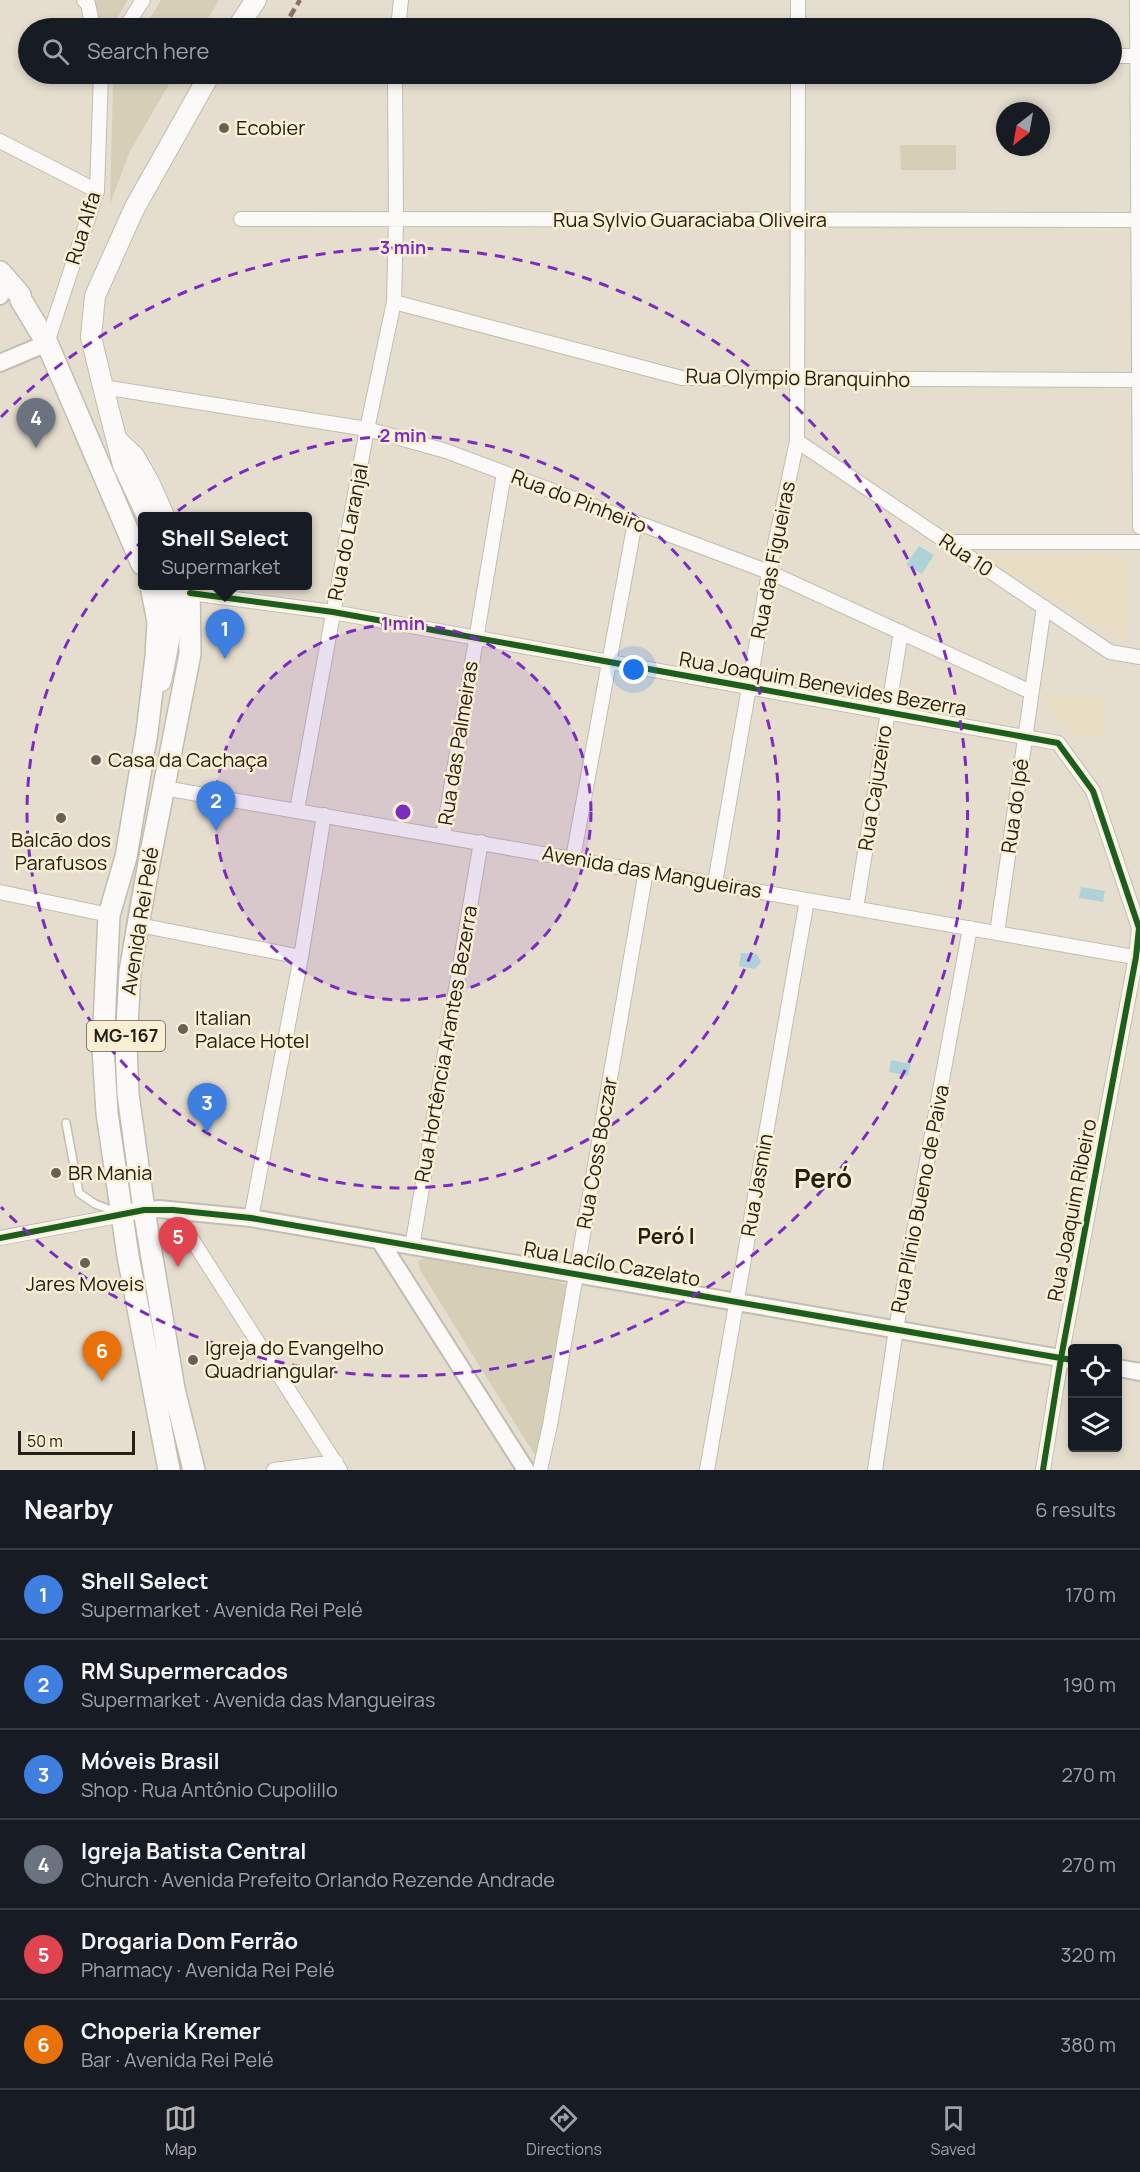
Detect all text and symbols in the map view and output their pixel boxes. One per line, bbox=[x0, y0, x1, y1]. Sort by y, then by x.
search box bbox=[18, 18, 1122, 84]
icon: search bbox=[39, 35, 72, 68]
text: Search here bbox=[87, 36, 209, 66]
north arrow bbox=[996, 102, 1050, 156]
place label: Ecobier bbox=[236, 114, 305, 141]
marker: Ecobier bbox=[217, 121, 231, 135]
street label: Rua Alfa bbox=[59, 188, 106, 268]
street label: Rua Sylvio Guaraciaba Oliveira bbox=[553, 206, 827, 233]
text: 3 min bbox=[380, 235, 426, 259]
street label: Rua Olympio Branquinho bbox=[685, 362, 911, 393]
pin: 4 bbox=[16, 398, 56, 448]
text: 2 min bbox=[380, 423, 426, 447]
street label: Rua do Laranjal bbox=[321, 461, 374, 603]
street label: Rua do Pinheiro bbox=[508, 462, 651, 539]
street label: Rua das Figueiras bbox=[744, 479, 801, 641]
popup bbox=[138, 512, 312, 590]
text: Shell Select bbox=[161, 523, 289, 553]
street label: Rua 10 bbox=[934, 527, 999, 582]
text: Supermarket bbox=[161, 553, 281, 580]
pin: 1 bbox=[206, 610, 244, 659]
text: 1 min bbox=[381, 611, 425, 635]
street label: Rua Joaquim Benevides Bezerra bbox=[677, 645, 969, 722]
your location bbox=[619, 655, 648, 684]
street label: Rua das Palmeiras bbox=[431, 659, 484, 827]
street label: Rua Cajuzeiro bbox=[851, 723, 898, 853]
place label: Casa da Cachaça bbox=[108, 746, 268, 773]
marker: Casa da Cachaça bbox=[89, 753, 103, 767]
street label: Rua do Ipê bbox=[994, 757, 1035, 855]
pin: 2 bbox=[196, 782, 236, 831]
centre of rings bbox=[393, 802, 413, 822]
marker: Balcão dos Parafusos bbox=[54, 811, 68, 825]
place label: Balcão dos Parafusos bbox=[11, 826, 111, 876]
street label: Avenida das Mangueiras bbox=[540, 839, 764, 904]
street label: Avenida Rei Pelé bbox=[114, 845, 165, 997]
street label: Rua Hortência Arantes Bezerra bbox=[408, 903, 483, 1185]
place label: Italian Palace Hotel bbox=[195, 1004, 309, 1054]
road number: MG-167 bbox=[87, 1021, 165, 1051]
marker: Italian Palace Hotel bbox=[176, 1022, 190, 1036]
street label: Rua Coss Boczar bbox=[570, 1075, 623, 1231]
street label: Rua Plínio Bueno de Paiva bbox=[884, 1082, 955, 1315]
pin: 3 bbox=[188, 1084, 226, 1133]
street label: Rua Joaquim Ribeiro bbox=[1041, 1116, 1102, 1304]
street label: Rua Jasmin bbox=[734, 1131, 779, 1238]
place label: BR Mania bbox=[68, 1159, 152, 1186]
district label: Peró bbox=[794, 1160, 852, 1196]
marker: BR Mania bbox=[49, 1166, 63, 1180]
pin: 5 bbox=[158, 1218, 198, 1267]
district label: Peró I bbox=[637, 1222, 695, 1250]
street label: Rua Lacílo Cazelato bbox=[522, 1235, 703, 1292]
marker: Jares Moveis bbox=[78, 1256, 92, 1270]
place label: Jares Moveis bbox=[26, 1270, 144, 1297]
pin: 6 bbox=[82, 1332, 122, 1381]
place label: Igreja do Evangelho Quadriangular bbox=[205, 1334, 384, 1384]
map controls bbox=[1068, 1344, 1122, 1452]
button: locate bbox=[1068, 1344, 1122, 1398]
marker: Igreja do Evangelho Quadriangular bbox=[186, 1353, 200, 1367]
button: layers bbox=[1068, 1398, 1122, 1452]
scale bar bbox=[18, 1428, 135, 1456]
text: 50 m bbox=[27, 1430, 63, 1452]
text: Nearby bbox=[24, 1491, 113, 1527]
text: 6 results bbox=[1035, 1496, 1116, 1523]
text: Shell Select bbox=[81, 1566, 209, 1596]
text: 1 bbox=[39, 1581, 48, 1608]
text: 170 m bbox=[1065, 1581, 1116, 1608]
text: Supermarket · Avenida Rei Pelé bbox=[81, 1596, 363, 1623]
text: RM Supermercados bbox=[81, 1656, 288, 1686]
text: 2 bbox=[38, 1671, 49, 1698]
text: 190 m bbox=[1063, 1671, 1116, 1698]
text: Supermarket · Avenida das Mangueiras bbox=[81, 1686, 435, 1713]
text: Móveis Brasil bbox=[81, 1746, 220, 1776]
text: 3 bbox=[38, 1761, 49, 1788]
text: 270 m bbox=[1061, 1761, 1116, 1788]
text: Shop · Rua Antônio Cupolillo bbox=[81, 1776, 338, 1803]
text: Igreja Batista Central bbox=[81, 1836, 307, 1866]
text: 4 bbox=[37, 1851, 50, 1878]
text: 270 m bbox=[1061, 1851, 1116, 1878]
text: Church · Avenida Prefeito Orlando Rezende Andrade bbox=[81, 1866, 555, 1893]
text: Drogaria Dom Ferrão bbox=[81, 1926, 298, 1956]
text: 5 bbox=[38, 1941, 49, 1968]
text: 320 m bbox=[1060, 1941, 1116, 1968]
text: Pharmacy · Avenida Rei Pelé bbox=[81, 1956, 335, 1983]
text: Choperia Kremer bbox=[81, 2016, 261, 2046]
text: 6 bbox=[37, 2031, 50, 2058]
text: 380 m bbox=[1060, 2031, 1116, 2058]
text: Bar · Avenida Rei Pelé bbox=[81, 2046, 274, 2073]
tab: Map bbox=[164, 2102, 197, 2160]
tab: Directions bbox=[526, 2102, 602, 2160]
tab: Saved bbox=[931, 2102, 976, 2160]

